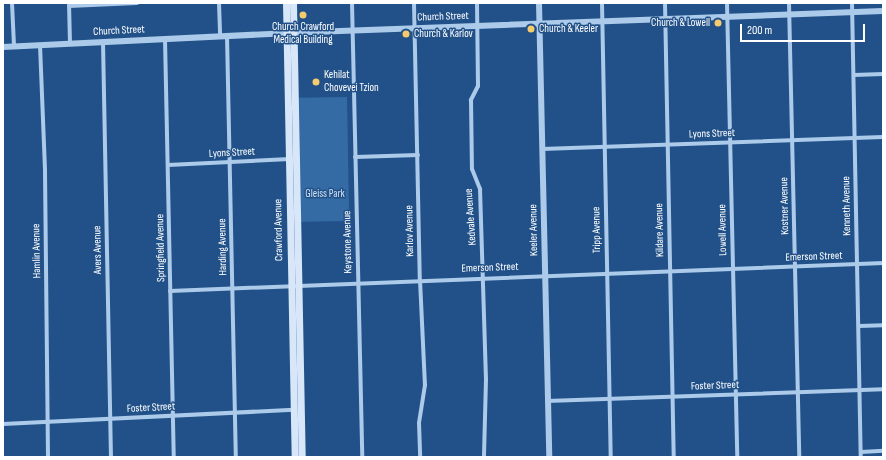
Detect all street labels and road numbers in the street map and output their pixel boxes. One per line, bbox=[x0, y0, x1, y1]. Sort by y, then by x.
street label: Church Street bbox=[417, 10, 469, 24]
street label: Church Street bbox=[93, 23, 145, 39]
street label: Lyons Street bbox=[689, 127, 735, 141]
street label: Lyons Street bbox=[209, 145, 255, 161]
street label: Kenneth Avenue bbox=[840, 176, 854, 236]
street label: Kostner Avenue bbox=[778, 177, 792, 235]
street label: Kedvale Avenue bbox=[462, 188, 480, 246]
street label: Crawford Avenue bbox=[272, 199, 286, 261]
street label: Kildare Avenue bbox=[653, 203, 667, 257]
street label: Keeler Avenue bbox=[527, 204, 541, 256]
street label: Lowell Avenue bbox=[716, 204, 730, 256]
street label: Karlov Avenue bbox=[403, 205, 417, 257]
street label: Tripp Avenue bbox=[590, 207, 604, 253]
street label: Keystone Avenue bbox=[341, 210, 355, 274]
street label: Springfield Avenue bbox=[154, 214, 168, 282]
street label: Harding Avenue bbox=[216, 218, 230, 276]
street label: Hamlin Avenue bbox=[30, 224, 44, 278]
street label: Avers Avenue bbox=[91, 226, 105, 274]
street label: Emerson Street bbox=[785, 249, 843, 265]
street label: Emerson Street bbox=[461, 260, 519, 276]
street label: Foster Street bbox=[691, 379, 739, 393]
street label: Foster Street bbox=[127, 400, 175, 416]

